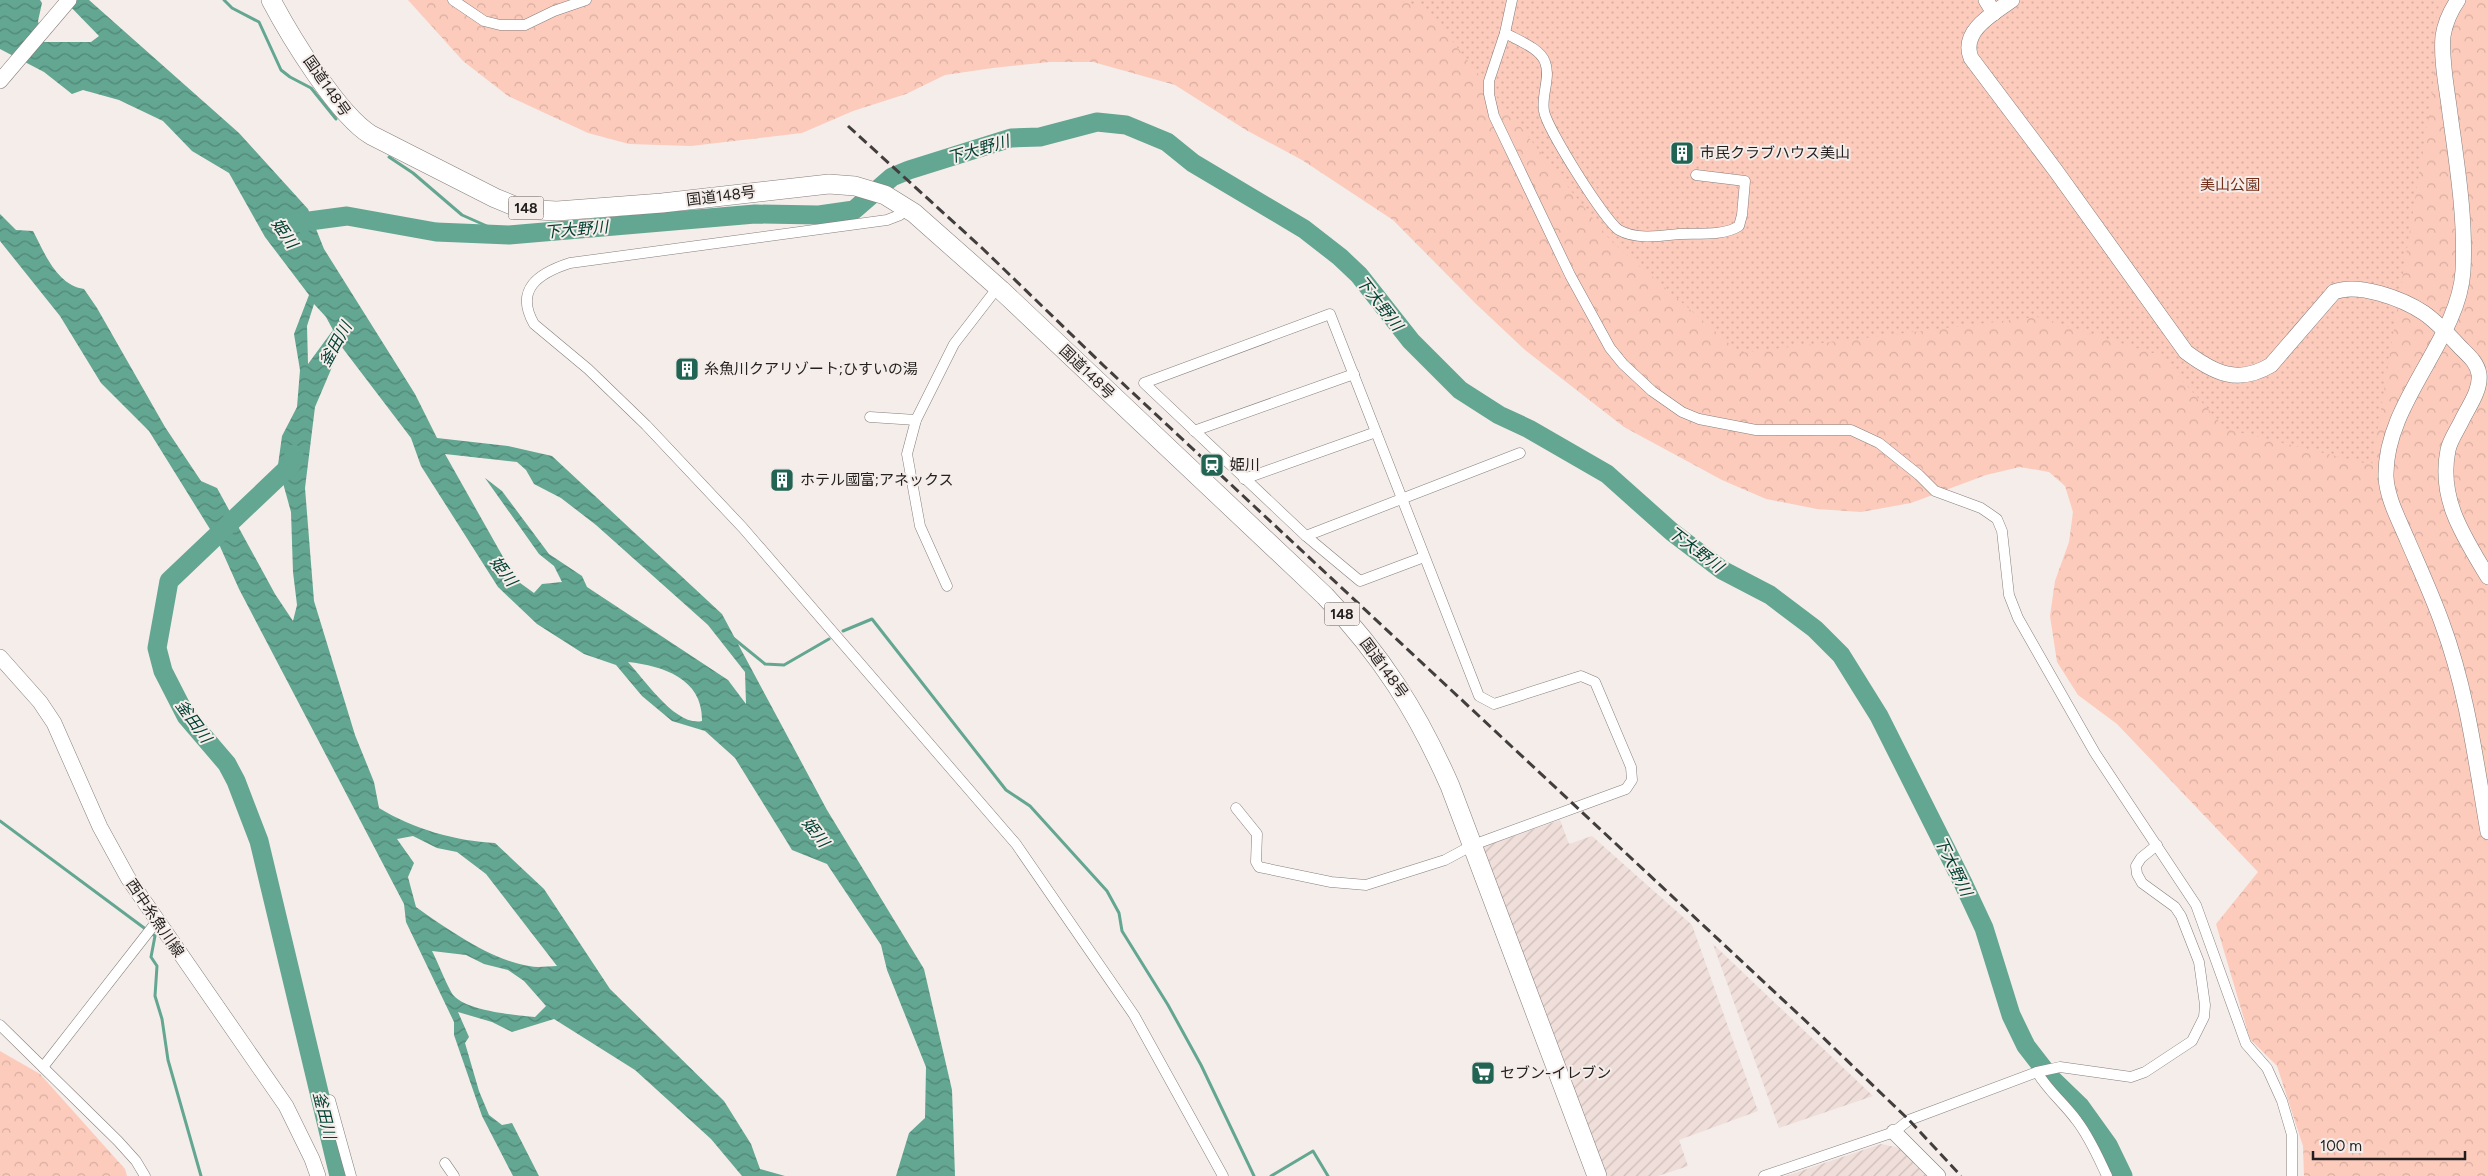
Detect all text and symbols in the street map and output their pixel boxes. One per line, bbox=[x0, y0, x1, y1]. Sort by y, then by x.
street label: 国道148号 bbox=[300, 52, 354, 120]
water label: 下大野川 bbox=[945, 131, 1013, 167]
building icon: 市民クラブハウス美山 bbox=[1669, 140, 1695, 166]
place label: 市民クラブハウス美山 bbox=[1700, 144, 1850, 162]
park label: 美山公園 bbox=[2200, 176, 2260, 194]
street label: 国道148号 bbox=[685, 183, 757, 209]
road number: 148 bbox=[508, 197, 544, 220]
water label: 姫川 bbox=[268, 215, 303, 253]
water label: 下大野川 bbox=[543, 217, 611, 242]
water label: 下大野川 bbox=[1352, 272, 1408, 336]
water label: 釜田川 bbox=[315, 317, 356, 370]
street label: 国道148号 bbox=[1056, 341, 1118, 403]
building icon: 糸魚川クアリゾート;ひすいの湯 bbox=[674, 356, 700, 382]
place label: 糸魚川クアリゾート;ひすいの湯 bbox=[704, 360, 918, 378]
station icon: 姫川 bbox=[1199, 452, 1225, 478]
place label: 姫川 bbox=[1230, 456, 1260, 474]
building icon: ホテル國富;アネックス bbox=[769, 467, 795, 493]
place label: ホテル國富;アネックス bbox=[800, 471, 953, 489]
water label: 下大野川 bbox=[1664, 523, 1729, 577]
water label: 姫川 bbox=[486, 553, 522, 591]
road number: 148 bbox=[1324, 602, 1360, 626]
street label: 国道148号 bbox=[1356, 635, 1412, 701]
water label: 釜田川 bbox=[172, 696, 217, 748]
water label: 姫川 bbox=[798, 814, 834, 852]
water label: 下大野川 bbox=[1931, 833, 1977, 901]
street label: 西中糸魚川線 bbox=[122, 876, 188, 960]
supermarket icon: セブン-イレブン bbox=[1470, 1060, 1496, 1086]
place label: セブン-イレブン bbox=[1500, 1064, 1611, 1082]
water label: 釜田川 bbox=[309, 1090, 340, 1143]
scale bar bbox=[2313, 1128, 2466, 1160]
text: 100 m bbox=[2320, 1137, 2362, 1155]

